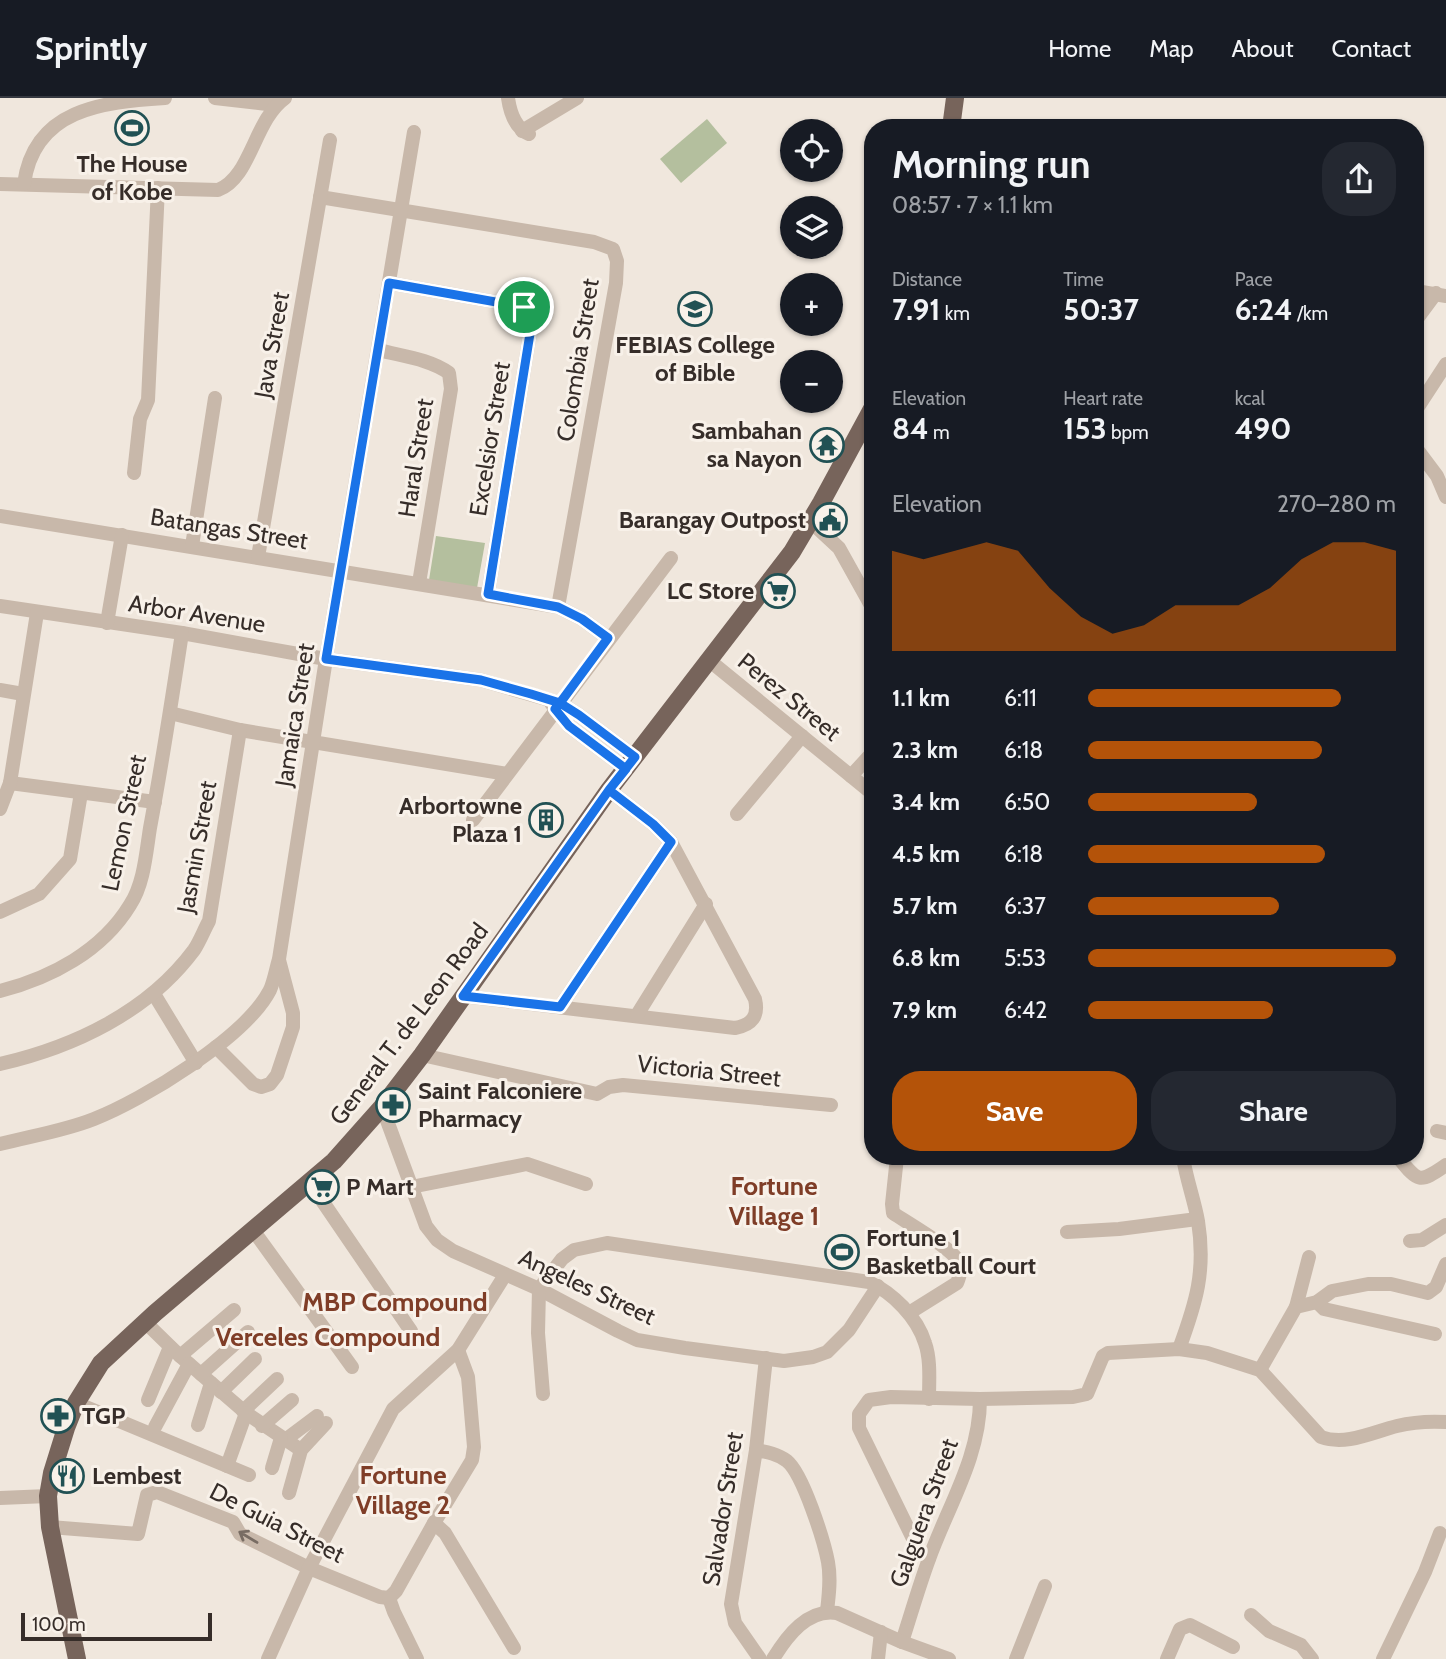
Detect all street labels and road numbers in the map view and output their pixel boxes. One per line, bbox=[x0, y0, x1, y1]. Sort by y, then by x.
street label: Colombia Street bbox=[550, 276, 605, 443]
street label: Java Street bbox=[248, 290, 295, 401]
street label: Excelsior Street bbox=[463, 360, 516, 518]
street label: Haral Street bbox=[392, 396, 439, 519]
street label: Batangas Street bbox=[148, 502, 310, 555]
street label: Arbor Avenue bbox=[127, 588, 267, 639]
street label: Jamaica Street bbox=[269, 641, 320, 790]
street label: Perez Street bbox=[732, 646, 846, 747]
street label: Lemon Street bbox=[95, 752, 152, 894]
street label: Jasmin Street bbox=[170, 778, 222, 916]
street label: General T. de Leon Road bbox=[323, 917, 494, 1130]
street label: Victoria Street bbox=[636, 1049, 782, 1092]
street label: Angeles Street bbox=[514, 1242, 660, 1331]
street label: Salvador Street bbox=[696, 1430, 749, 1588]
street label: Galguera Street bbox=[883, 1435, 964, 1591]
street label: De Guia Street bbox=[205, 1476, 349, 1569]

